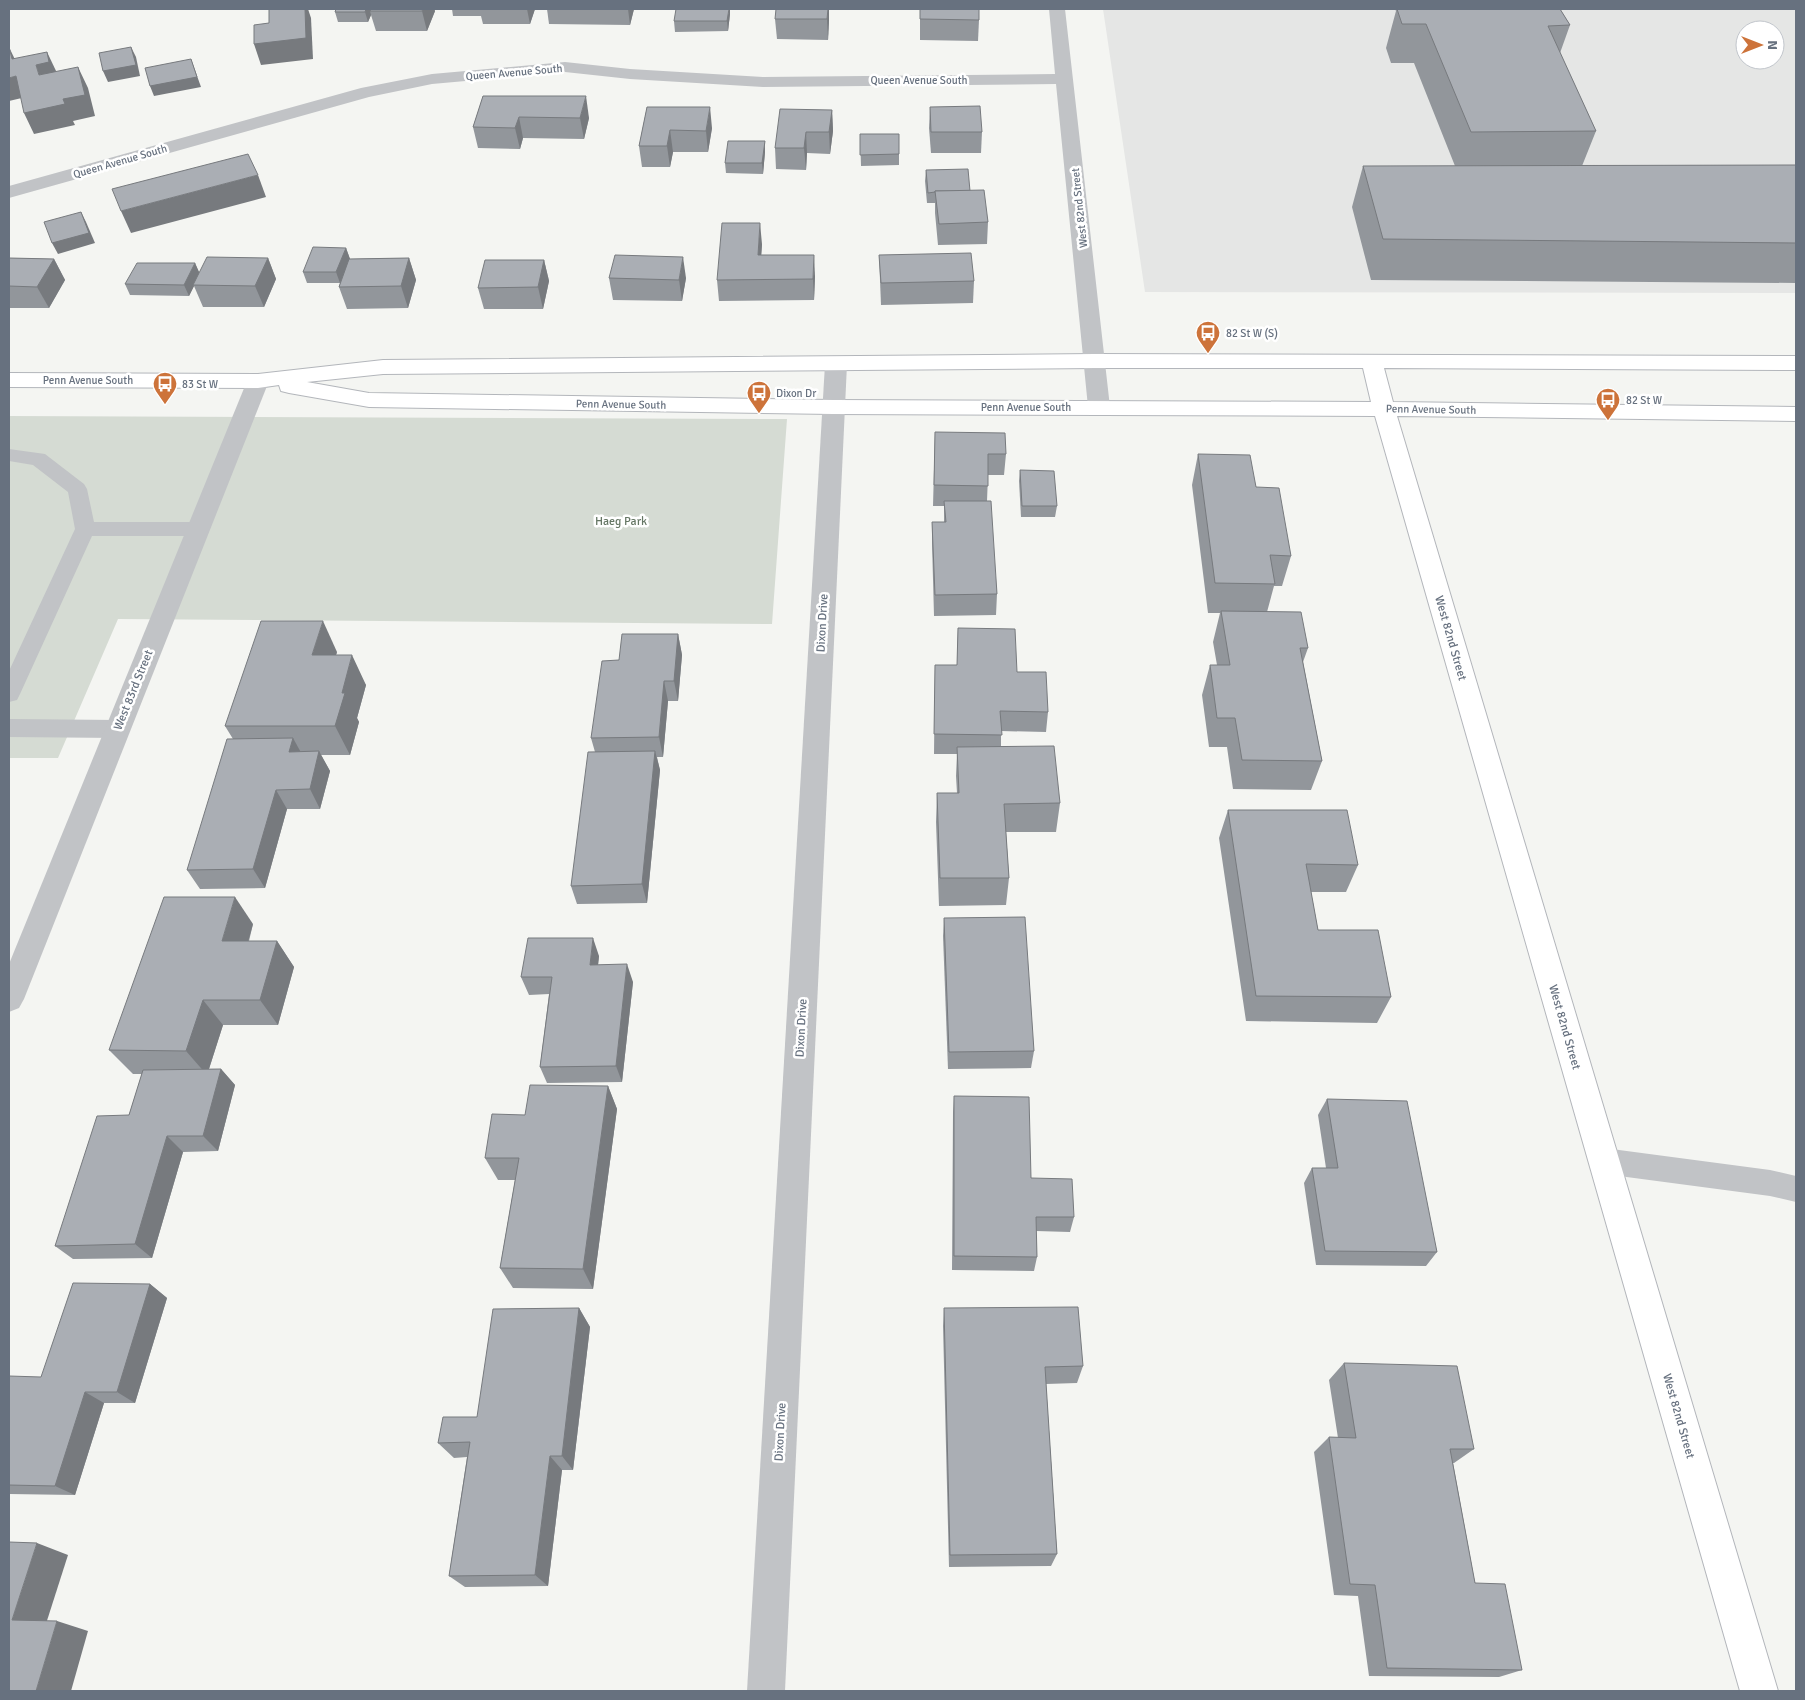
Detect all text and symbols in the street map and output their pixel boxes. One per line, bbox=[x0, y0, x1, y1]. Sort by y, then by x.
north arrow bbox=[1735, 20, 1785, 70]
text: N bbox=[1764, 40, 1781, 50]
street label: Queen Avenue South bbox=[465, 62, 563, 83]
street label: Queen Avenue South bbox=[870, 74, 968, 87]
street label: Queen Avenue South bbox=[72, 142, 169, 181]
street label: West 82nd Street bbox=[1069, 167, 1090, 249]
bus stop icon: 82 St W (S) bbox=[1195, 320, 1221, 354]
place label: 82 St W (S) bbox=[1226, 327, 1278, 340]
bus stop icon: 83 St W bbox=[152, 371, 178, 405]
street label: Penn Avenue South bbox=[43, 374, 133, 387]
place label: 83 St W bbox=[182, 378, 219, 391]
bus stop icon: Dixon Dr bbox=[746, 380, 772, 414]
place label: Dixon Dr bbox=[776, 387, 816, 400]
bus stop icon: 82 St W bbox=[1595, 387, 1621, 421]
place label: 82 St W bbox=[1626, 394, 1663, 407]
street label: Penn Avenue South bbox=[576, 397, 666, 412]
street label: Penn Avenue South bbox=[981, 401, 1071, 414]
street label: Penn Avenue South bbox=[1386, 402, 1476, 417]
park label: Haeg Park bbox=[595, 514, 647, 529]
street label: Dixon Drive bbox=[813, 593, 832, 653]
street label: West 82nd Street bbox=[1431, 594, 1470, 682]
street label: West 83rd Street bbox=[111, 648, 156, 733]
street label: West 82nd Street bbox=[1545, 983, 1584, 1071]
street label: Dixon Drive bbox=[792, 998, 811, 1058]
street label: West 82nd Street bbox=[1659, 1372, 1698, 1460]
street label: Dixon Drive bbox=[771, 1402, 790, 1462]

